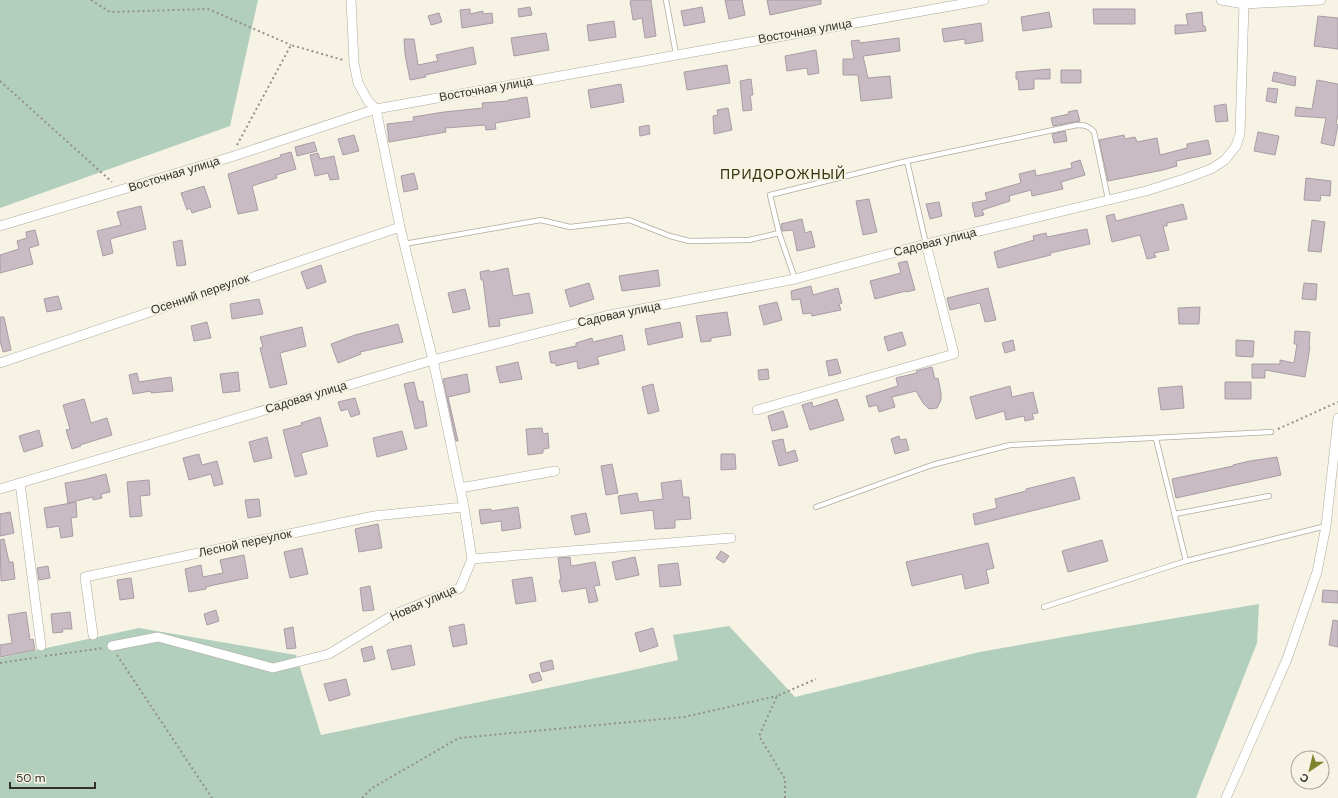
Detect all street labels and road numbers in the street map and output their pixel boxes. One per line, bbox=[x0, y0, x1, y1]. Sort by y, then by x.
street label: Восточная улица bbox=[757, 15, 853, 47]
street label: Восточная улица bbox=[438, 73, 534, 105]
street label: Восточная улица bbox=[126, 152, 222, 195]
street label: Садовая улица bbox=[892, 224, 978, 260]
street label: Осенний переулок bbox=[149, 269, 252, 318]
street label: Садовая улица bbox=[576, 297, 662, 331]
street label: Садовая улица bbox=[263, 377, 349, 417]
street label: Лесной переулок bbox=[197, 525, 294, 561]
street label: Новая улица bbox=[387, 581, 459, 625]

